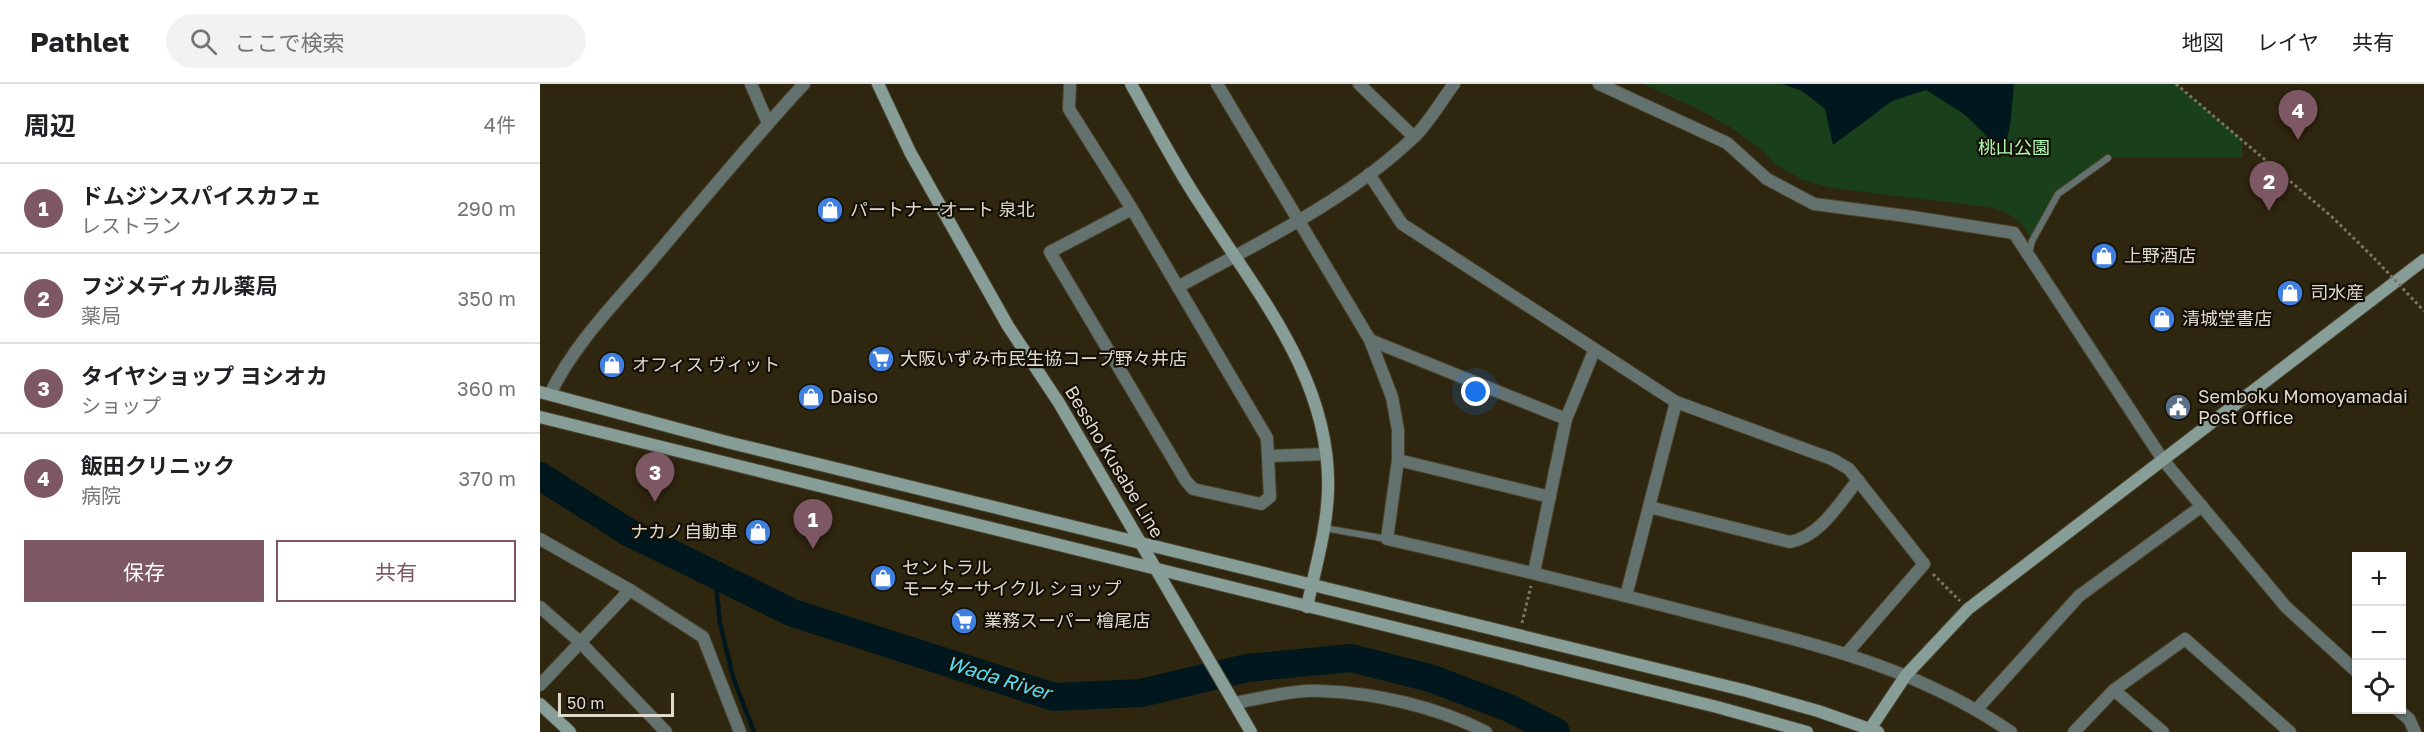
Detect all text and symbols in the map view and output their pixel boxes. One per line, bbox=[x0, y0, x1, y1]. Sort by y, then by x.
search box bbox=[166, 14, 586, 68]
text: Pathlet bbox=[30, 25, 130, 58]
icon: search bbox=[187, 25, 220, 58]
text: ここで検索 bbox=[235, 29, 345, 56]
text: 地図 bbox=[2182, 29, 2224, 55]
text: レイヤ bbox=[2257, 29, 2319, 55]
text: 共有 bbox=[2352, 29, 2394, 55]
pin: 4 bbox=[2278, 91, 2318, 140]
text: 周辺 bbox=[24, 110, 76, 141]
text: 4件 bbox=[484, 112, 516, 136]
park label: 桃山公園 bbox=[1978, 136, 2050, 158]
pin: 2 bbox=[2250, 162, 2288, 211]
text: ドムジンスパイスカフェ bbox=[81, 182, 322, 209]
shop icon: パートナーオート 泉北 bbox=[815, 195, 845, 225]
text: 1 bbox=[38, 196, 49, 220]
text: 290 m bbox=[457, 196, 516, 220]
place label: パートナーオート 泉北 bbox=[850, 198, 1035, 220]
text: レストラン bbox=[81, 213, 181, 237]
shop icon: 上野酒店 bbox=[2089, 241, 2119, 271]
place label: 上野酒店 bbox=[2124, 244, 2196, 266]
text: フジメディカル薬局 bbox=[81, 272, 277, 299]
shop icon: 司水産 bbox=[2275, 278, 2305, 308]
place label: 司水産 bbox=[2310, 281, 2364, 303]
text: 2 bbox=[37, 286, 50, 310]
text: 350 m bbox=[458, 286, 516, 310]
text: 薬局 bbox=[81, 303, 121, 327]
shop icon: 清城堂書店 bbox=[2147, 304, 2177, 334]
place label: 清城堂書店 bbox=[2182, 307, 2272, 329]
supermarket icon: 大阪いずみ市民生協コープ野々井店 bbox=[866, 344, 896, 374]
place label: 大阪いずみ市民生協コープ野々井店 bbox=[900, 347, 1187, 369]
shop icon: オフィス ヴィット bbox=[597, 350, 627, 380]
place label: オフィス ヴィット bbox=[632, 353, 780, 375]
text: タイヤショップ ヨシオカ bbox=[81, 362, 328, 389]
text: 3 bbox=[37, 376, 50, 400]
text: 360 m bbox=[457, 376, 516, 400]
your location bbox=[1461, 377, 1490, 406]
shop icon: Daiso bbox=[796, 382, 826, 412]
street label: Bessho Kusabe Line bbox=[1061, 382, 1169, 541]
place label: Daiso bbox=[830, 385, 878, 407]
place label: Semboku Momoyamadai Post Office bbox=[2198, 385, 2408, 428]
public building icon: Semboku Momoyamadai Post Office bbox=[2163, 392, 2193, 422]
text: ショップ bbox=[81, 393, 161, 417]
text: 飯田クリニック bbox=[81, 452, 235, 479]
pin: 3 bbox=[636, 452, 674, 502]
text: 4 bbox=[37, 466, 50, 490]
text: 370 m bbox=[459, 466, 516, 490]
text: 病院 bbox=[81, 483, 121, 507]
pin: 1 bbox=[794, 500, 832, 549]
shop icon: ナカノ自動車 bbox=[743, 517, 773, 547]
place label: ナカノ自動車 bbox=[630, 520, 738, 542]
button: 保存 bbox=[24, 540, 264, 602]
button: 共有 bbox=[276, 540, 516, 602]
map controls bbox=[2352, 552, 2406, 714]
button: + bbox=[2352, 552, 2406, 606]
place label: セントラル モーターサイクル ショップ bbox=[902, 556, 1121, 599]
shop icon: セントラル モーターサイクル ショップ bbox=[868, 563, 898, 593]
supermarket icon: 業務スーパー 檜尾店 bbox=[949, 606, 979, 636]
button: − bbox=[2352, 606, 2406, 660]
place label: 業務スーパー 檜尾店 bbox=[984, 609, 1150, 631]
water label: Wada River bbox=[944, 650, 1057, 705]
button: locate bbox=[2352, 660, 2406, 714]
scale bar bbox=[558, 690, 674, 718]
text: 50 m bbox=[567, 693, 604, 713]

